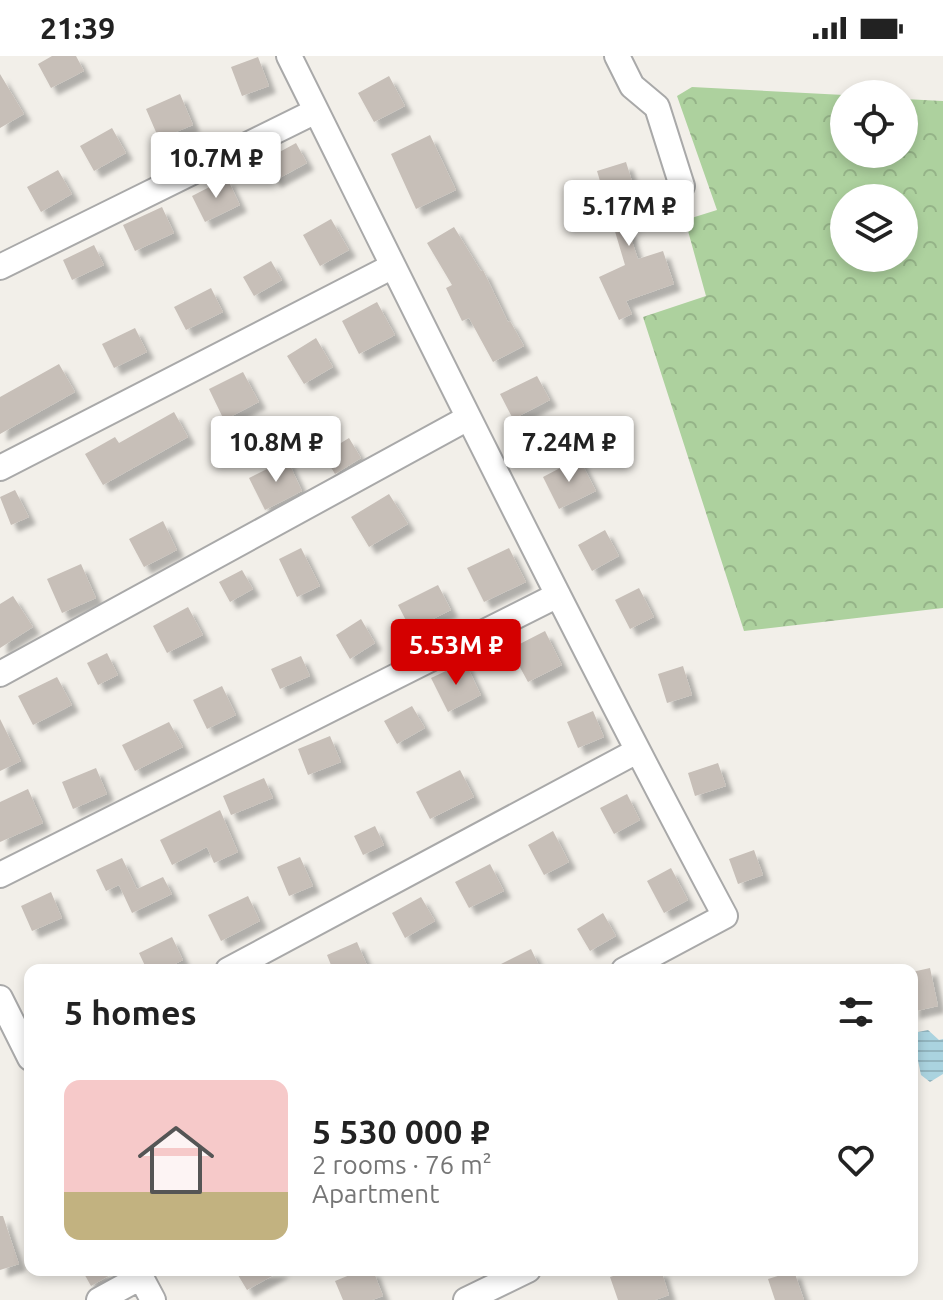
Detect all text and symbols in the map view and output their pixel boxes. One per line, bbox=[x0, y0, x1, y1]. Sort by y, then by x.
text: 21:39 bbox=[40, 11, 115, 45]
map controls bbox=[830, 80, 918, 272]
button: locate bbox=[830, 80, 918, 168]
pin: 10.7M ₽ bbox=[142, 132, 290, 200]
text: 10.7M ₽ bbox=[169, 143, 263, 172]
pin: 5.17M ₽ bbox=[555, 180, 703, 248]
button: layers bbox=[830, 184, 918, 272]
text: 5.17M ₽ bbox=[582, 191, 676, 220]
pin: 10.8M ₽ bbox=[202, 416, 350, 484]
pin: 7.24M ₽ bbox=[495, 416, 643, 484]
text: 10.8M ₽ bbox=[229, 427, 323, 456]
text: 7.24M ₽ bbox=[522, 427, 616, 456]
pin: 5.53M ₽ bbox=[382, 619, 530, 687]
text: 5.53M ₽ bbox=[409, 630, 503, 659]
icon: filters bbox=[834, 990, 878, 1034]
text: 5 homes bbox=[64, 993, 197, 1031]
icon: home bbox=[128, 1112, 224, 1208]
text: 5 530 000 ₽ bbox=[312, 1112, 490, 1150]
icon: heart bbox=[834, 1138, 878, 1182]
text: 2 rooms · 76 m² bbox=[312, 1150, 492, 1179]
text: Apartment bbox=[312, 1179, 439, 1208]

